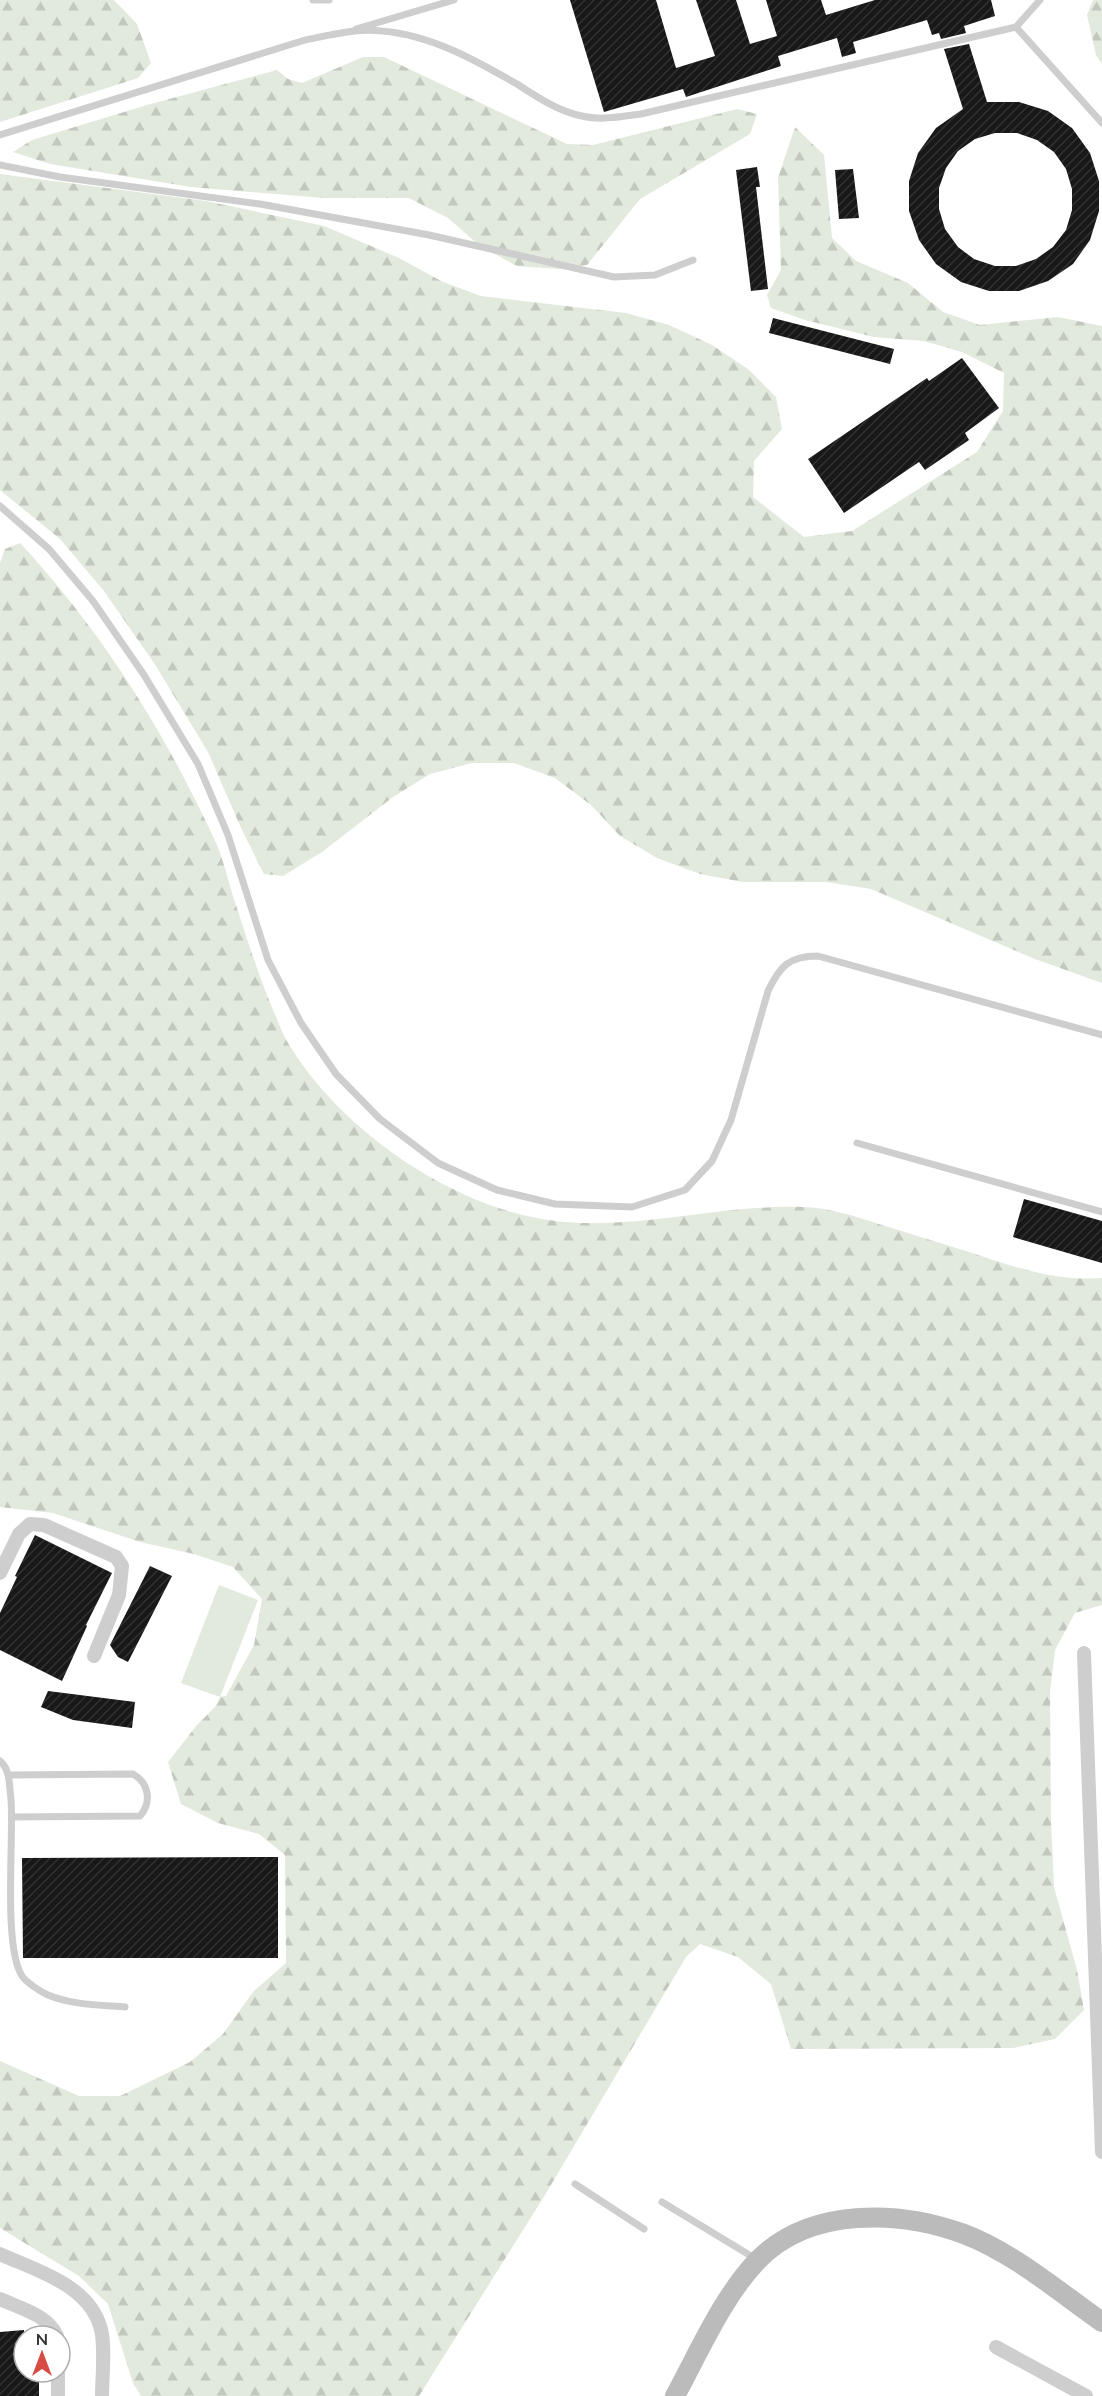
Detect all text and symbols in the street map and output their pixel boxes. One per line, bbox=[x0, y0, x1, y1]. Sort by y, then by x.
north arrow bbox=[12, 2324, 72, 2384]
text: N bbox=[36, 2329, 48, 2348]

